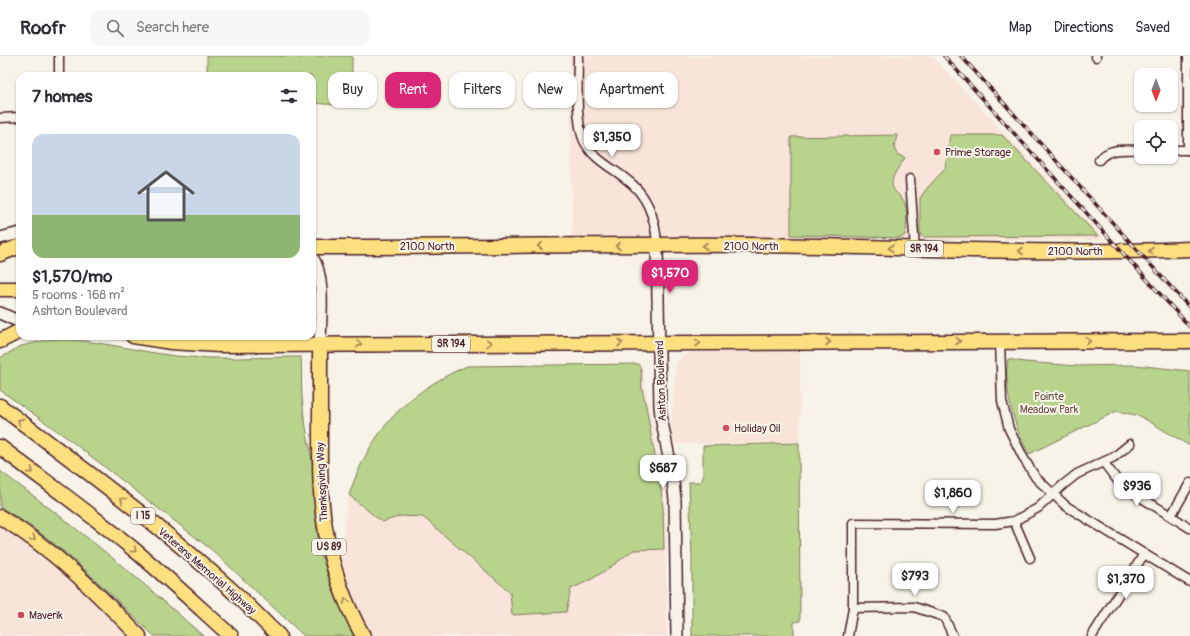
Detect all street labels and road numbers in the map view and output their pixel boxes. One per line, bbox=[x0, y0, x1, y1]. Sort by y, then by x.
street label: 2100 North bbox=[400, 240, 454, 253]
street label: 2100 North bbox=[724, 240, 778, 253]
road number: SR 194 bbox=[905, 241, 943, 257]
street label: 2100 North bbox=[1048, 245, 1102, 258]
road number: SR 194 bbox=[432, 336, 470, 352]
street label: Ashton Boulevard bbox=[653, 340, 669, 422]
street label: Thanksgiving Way bbox=[313, 442, 331, 522]
road number: I 15 bbox=[131, 508, 155, 524]
street label: Veterans Memorial Highway bbox=[155, 525, 259, 617]
road number: US 89 bbox=[312, 539, 346, 555]

